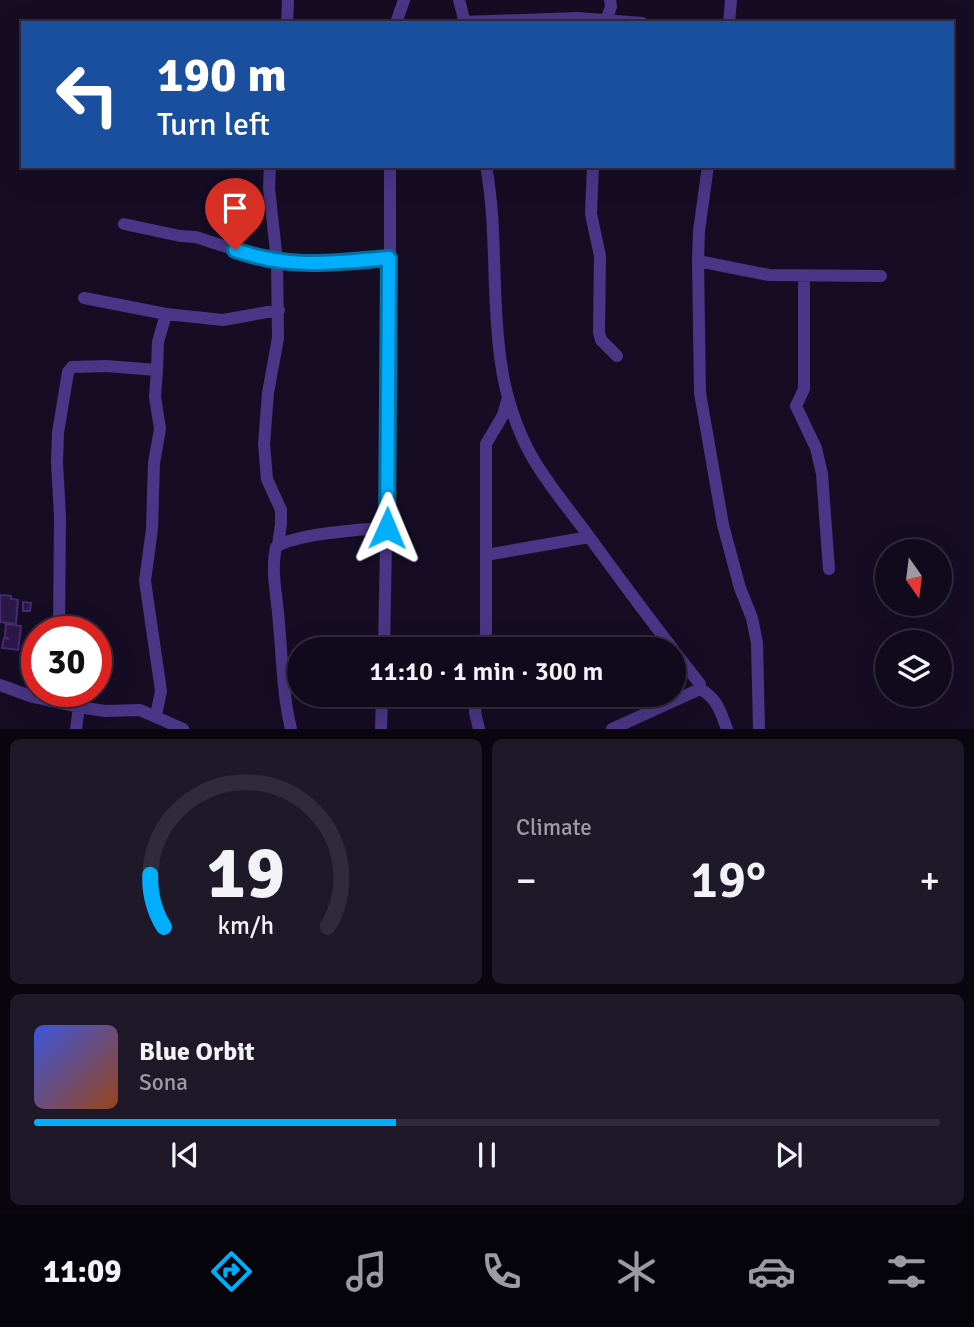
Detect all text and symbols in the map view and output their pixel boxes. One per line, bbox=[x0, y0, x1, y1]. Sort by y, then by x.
text: 190 m bbox=[157, 45, 287, 105]
icon: left bbox=[42, 49, 133, 140]
text: Turn left bbox=[157, 105, 270, 144]
pin bbox=[205, 178, 265, 250]
icon: arrive bbox=[216, 189, 254, 227]
position arrow bbox=[350, 491, 424, 565]
north arrow bbox=[875, 539, 952, 616]
map controls bbox=[875, 539, 952, 707]
speed limit sign: 30 bbox=[21, 616, 112, 707]
button: layers bbox=[875, 630, 952, 707]
text: 11:10 · 1 min · 300 m bbox=[370, 656, 603, 688]
text: Climate bbox=[516, 813, 592, 842]
text: 19 bbox=[207, 830, 285, 919]
text: 19° bbox=[690, 848, 766, 912]
text: − bbox=[516, 857, 537, 904]
text: + bbox=[919, 857, 940, 904]
text: km/h bbox=[218, 910, 274, 941]
text: Blue Orbit bbox=[139, 1036, 255, 1068]
text: Sona bbox=[139, 1068, 188, 1097]
icon: previous bbox=[166, 1136, 204, 1174]
icon: pause bbox=[468, 1136, 506, 1174]
icon: next bbox=[770, 1136, 808, 1174]
icon: directions bbox=[207, 1247, 256, 1296]
icon: music bbox=[342, 1247, 391, 1296]
icon: phone bbox=[477, 1247, 526, 1296]
icon: climate bbox=[612, 1247, 661, 1296]
icon: car bbox=[747, 1247, 796, 1296]
icon: filters bbox=[882, 1247, 931, 1296]
text: 11:09 bbox=[43, 1252, 122, 1291]

